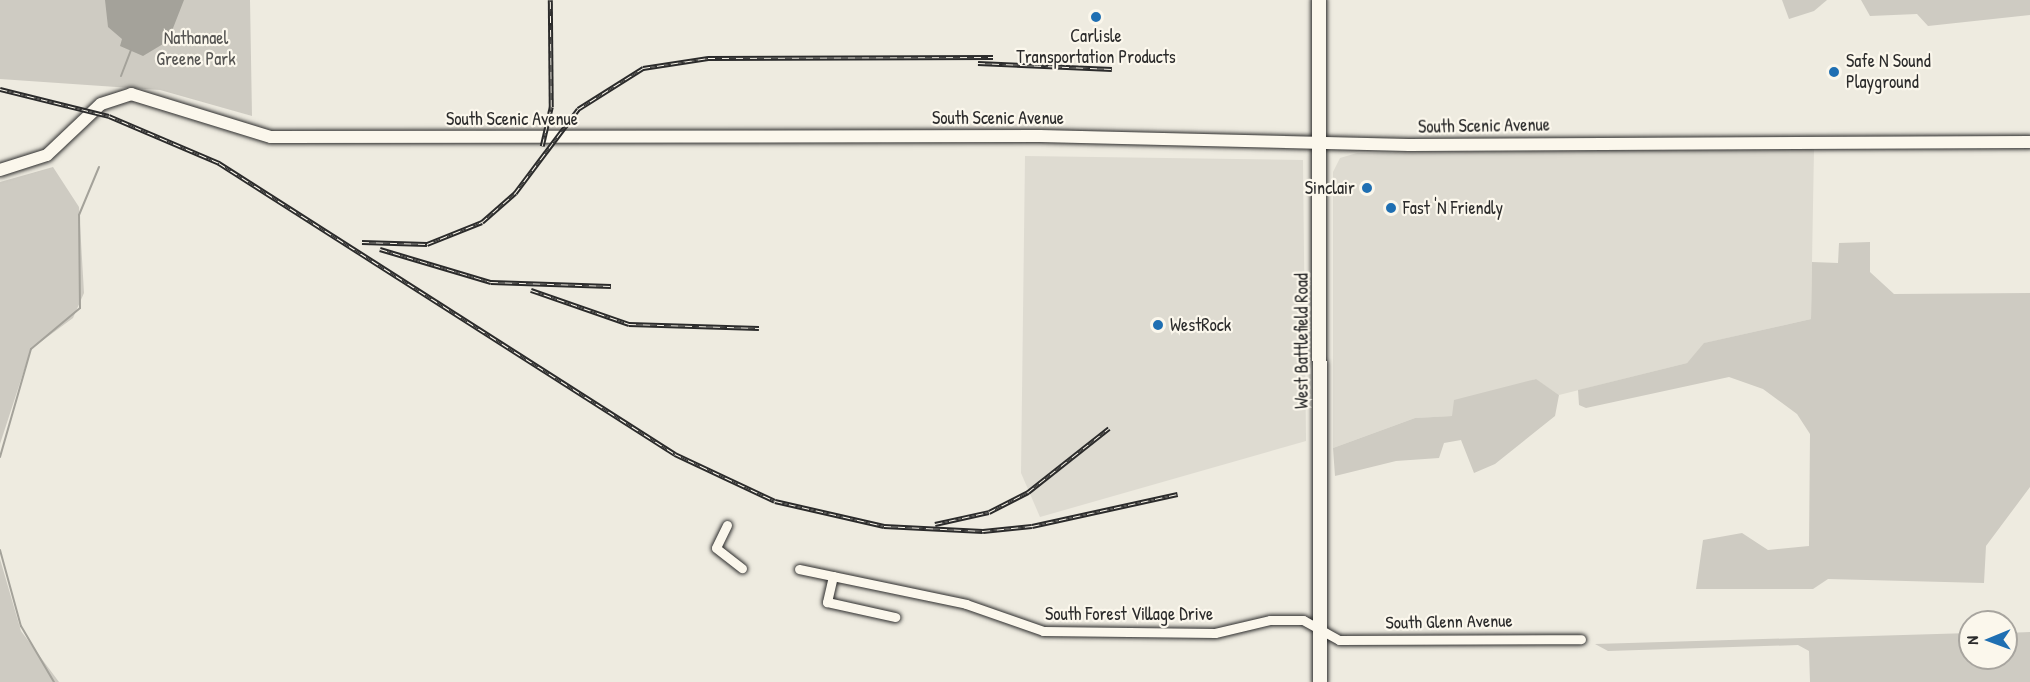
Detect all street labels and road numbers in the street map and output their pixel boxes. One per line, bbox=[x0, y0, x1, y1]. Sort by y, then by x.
street label: South Scenic Avenue bbox=[932, 107, 1064, 129]
street label: South Scenic Avenue bbox=[446, 108, 578, 130]
street label: South Scenic Avenue bbox=[1418, 114, 1550, 138]
street label: West Battlefield Road bbox=[1291, 273, 1313, 409]
street label: South Forest Village Drive bbox=[1045, 603, 1213, 625]
street label: South Glenn Avenue bbox=[1385, 610, 1513, 634]

